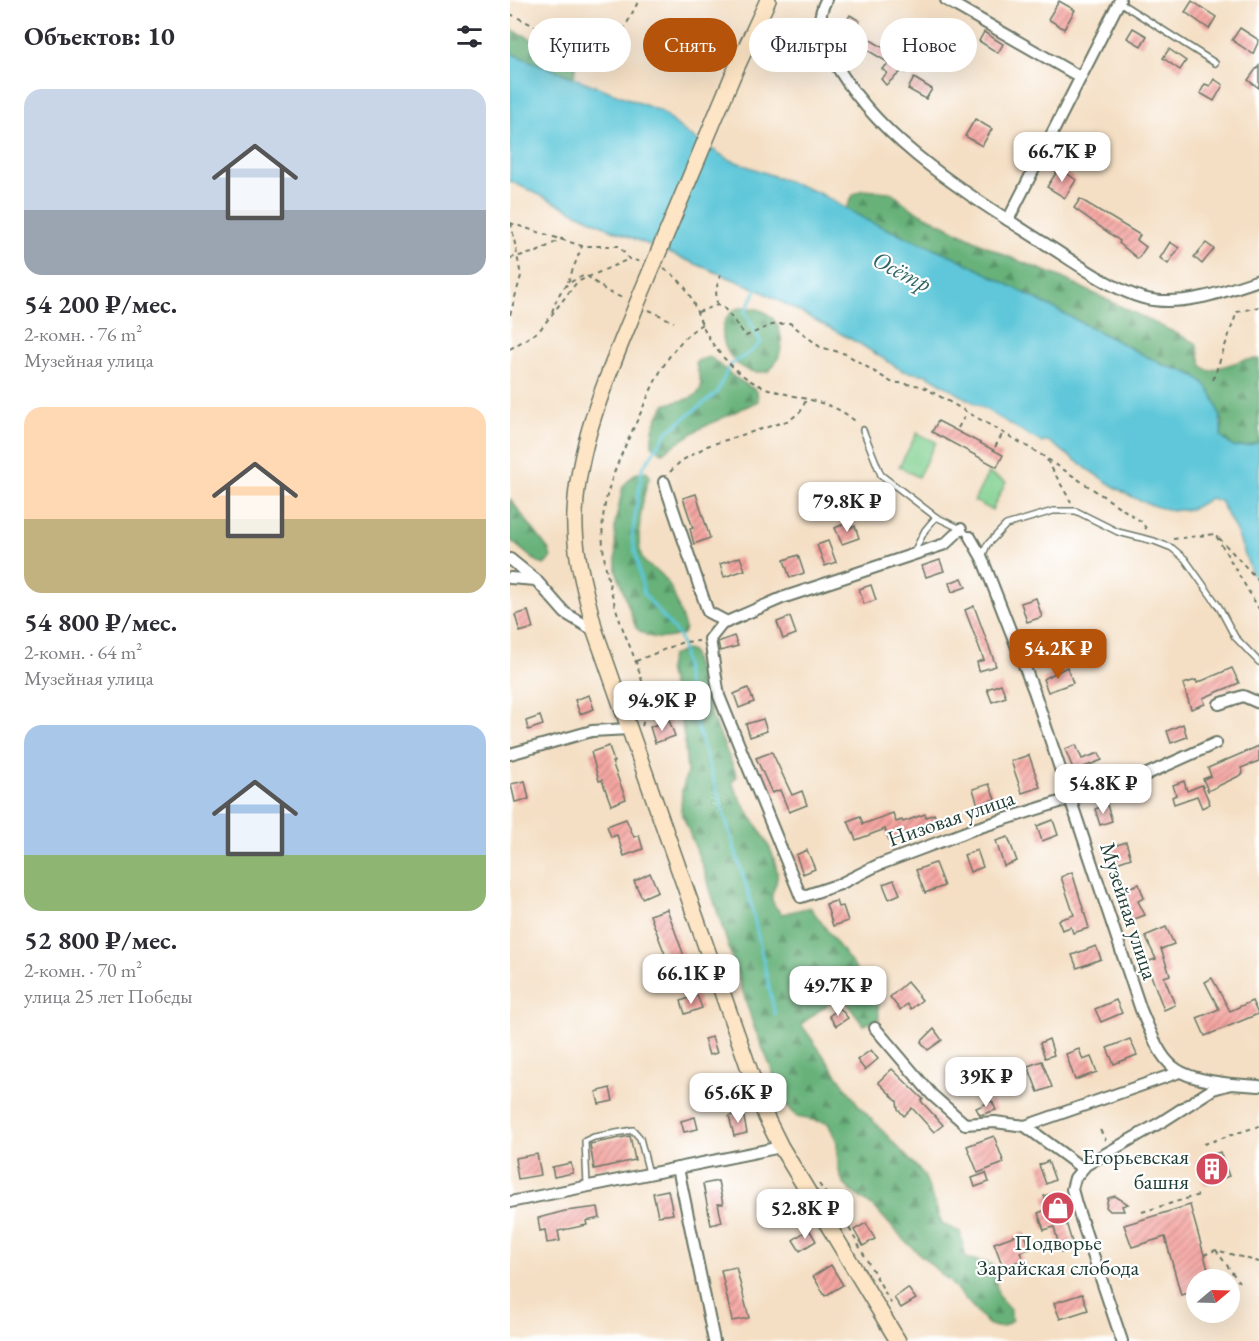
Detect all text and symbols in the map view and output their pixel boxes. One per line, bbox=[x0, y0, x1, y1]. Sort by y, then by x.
chip: Купить bbox=[528, 18, 631, 72]
chip: Снять bbox=[643, 18, 737, 72]
chip: Фильтры bbox=[749, 18, 868, 72]
chip: Новое bbox=[880, 18, 977, 72]
text: Объектов: 10 bbox=[24, 19, 175, 53]
icon: filters bbox=[453, 20, 486, 53]
icon: home bbox=[201, 128, 309, 236]
pin: 66.7K ₽ bbox=[1007, 132, 1117, 183]
text: 66.7K ₽ bbox=[1028, 138, 1096, 164]
water label: Осётр bbox=[868, 243, 937, 299]
text: 54 200 ₽/мес. bbox=[24, 287, 177, 321]
text: 2-комн. · 76 m² bbox=[24, 321, 142, 347]
text: Музейная улица bbox=[24, 347, 154, 373]
icon: home bbox=[201, 446, 309, 554]
pin: 79.8K ₽ bbox=[792, 482, 902, 533]
text: 79.8K ₽ bbox=[813, 488, 881, 514]
text: 54 800 ₽/мес. bbox=[24, 605, 177, 639]
pin: 54.2K ₽ bbox=[1003, 629, 1113, 680]
text: 54.2K ₽ bbox=[1024, 635, 1092, 661]
text: 2-комн. · 64 m² bbox=[24, 639, 142, 665]
text: Музейная улица bbox=[24, 665, 154, 691]
pin: 94.9K ₽ bbox=[607, 681, 717, 732]
text: 94.9K ₽ bbox=[628, 687, 696, 713]
icon: home bbox=[201, 764, 309, 872]
pin: 54.8K ₽ bbox=[1048, 764, 1158, 815]
text: 54.8K ₽ bbox=[1069, 770, 1137, 796]
street label: Низовая улица bbox=[884, 783, 1019, 853]
street label: Музейная улица bbox=[1093, 839, 1165, 984]
text: 52 800 ₽/мес. bbox=[24, 923, 177, 957]
pin: 66.1K ₽ bbox=[636, 954, 746, 1005]
text: 2-комн. · 70 m² bbox=[24, 957, 142, 983]
text: 66.1K ₽ bbox=[657, 960, 725, 986]
pin: 49.7K ₽ bbox=[783, 966, 893, 1017]
text: 49.7K ₽ bbox=[804, 972, 872, 998]
text: улица 25 лет Победы bbox=[24, 983, 193, 1009]
pin: 39K ₽ bbox=[944, 1057, 1028, 1108]
text: 39K ₽ bbox=[959, 1063, 1013, 1089]
pin: 65.6K ₽ bbox=[683, 1073, 793, 1124]
text: 65.6K ₽ bbox=[704, 1079, 772, 1105]
place label: Егорьевская башня bbox=[1082, 1142, 1189, 1196]
building icon: Егорьевская башня bbox=[1194, 1151, 1230, 1187]
pin: 52.8K ₽ bbox=[750, 1189, 860, 1240]
shop icon: Подворье Зарайская слобода bbox=[1040, 1190, 1076, 1226]
text: 52.8K ₽ bbox=[771, 1195, 839, 1221]
place label: Подворье Зарайская слобода bbox=[977, 1228, 1140, 1282]
north arrow bbox=[1186, 1269, 1240, 1323]
map controls bbox=[1186, 1269, 1240, 1323]

